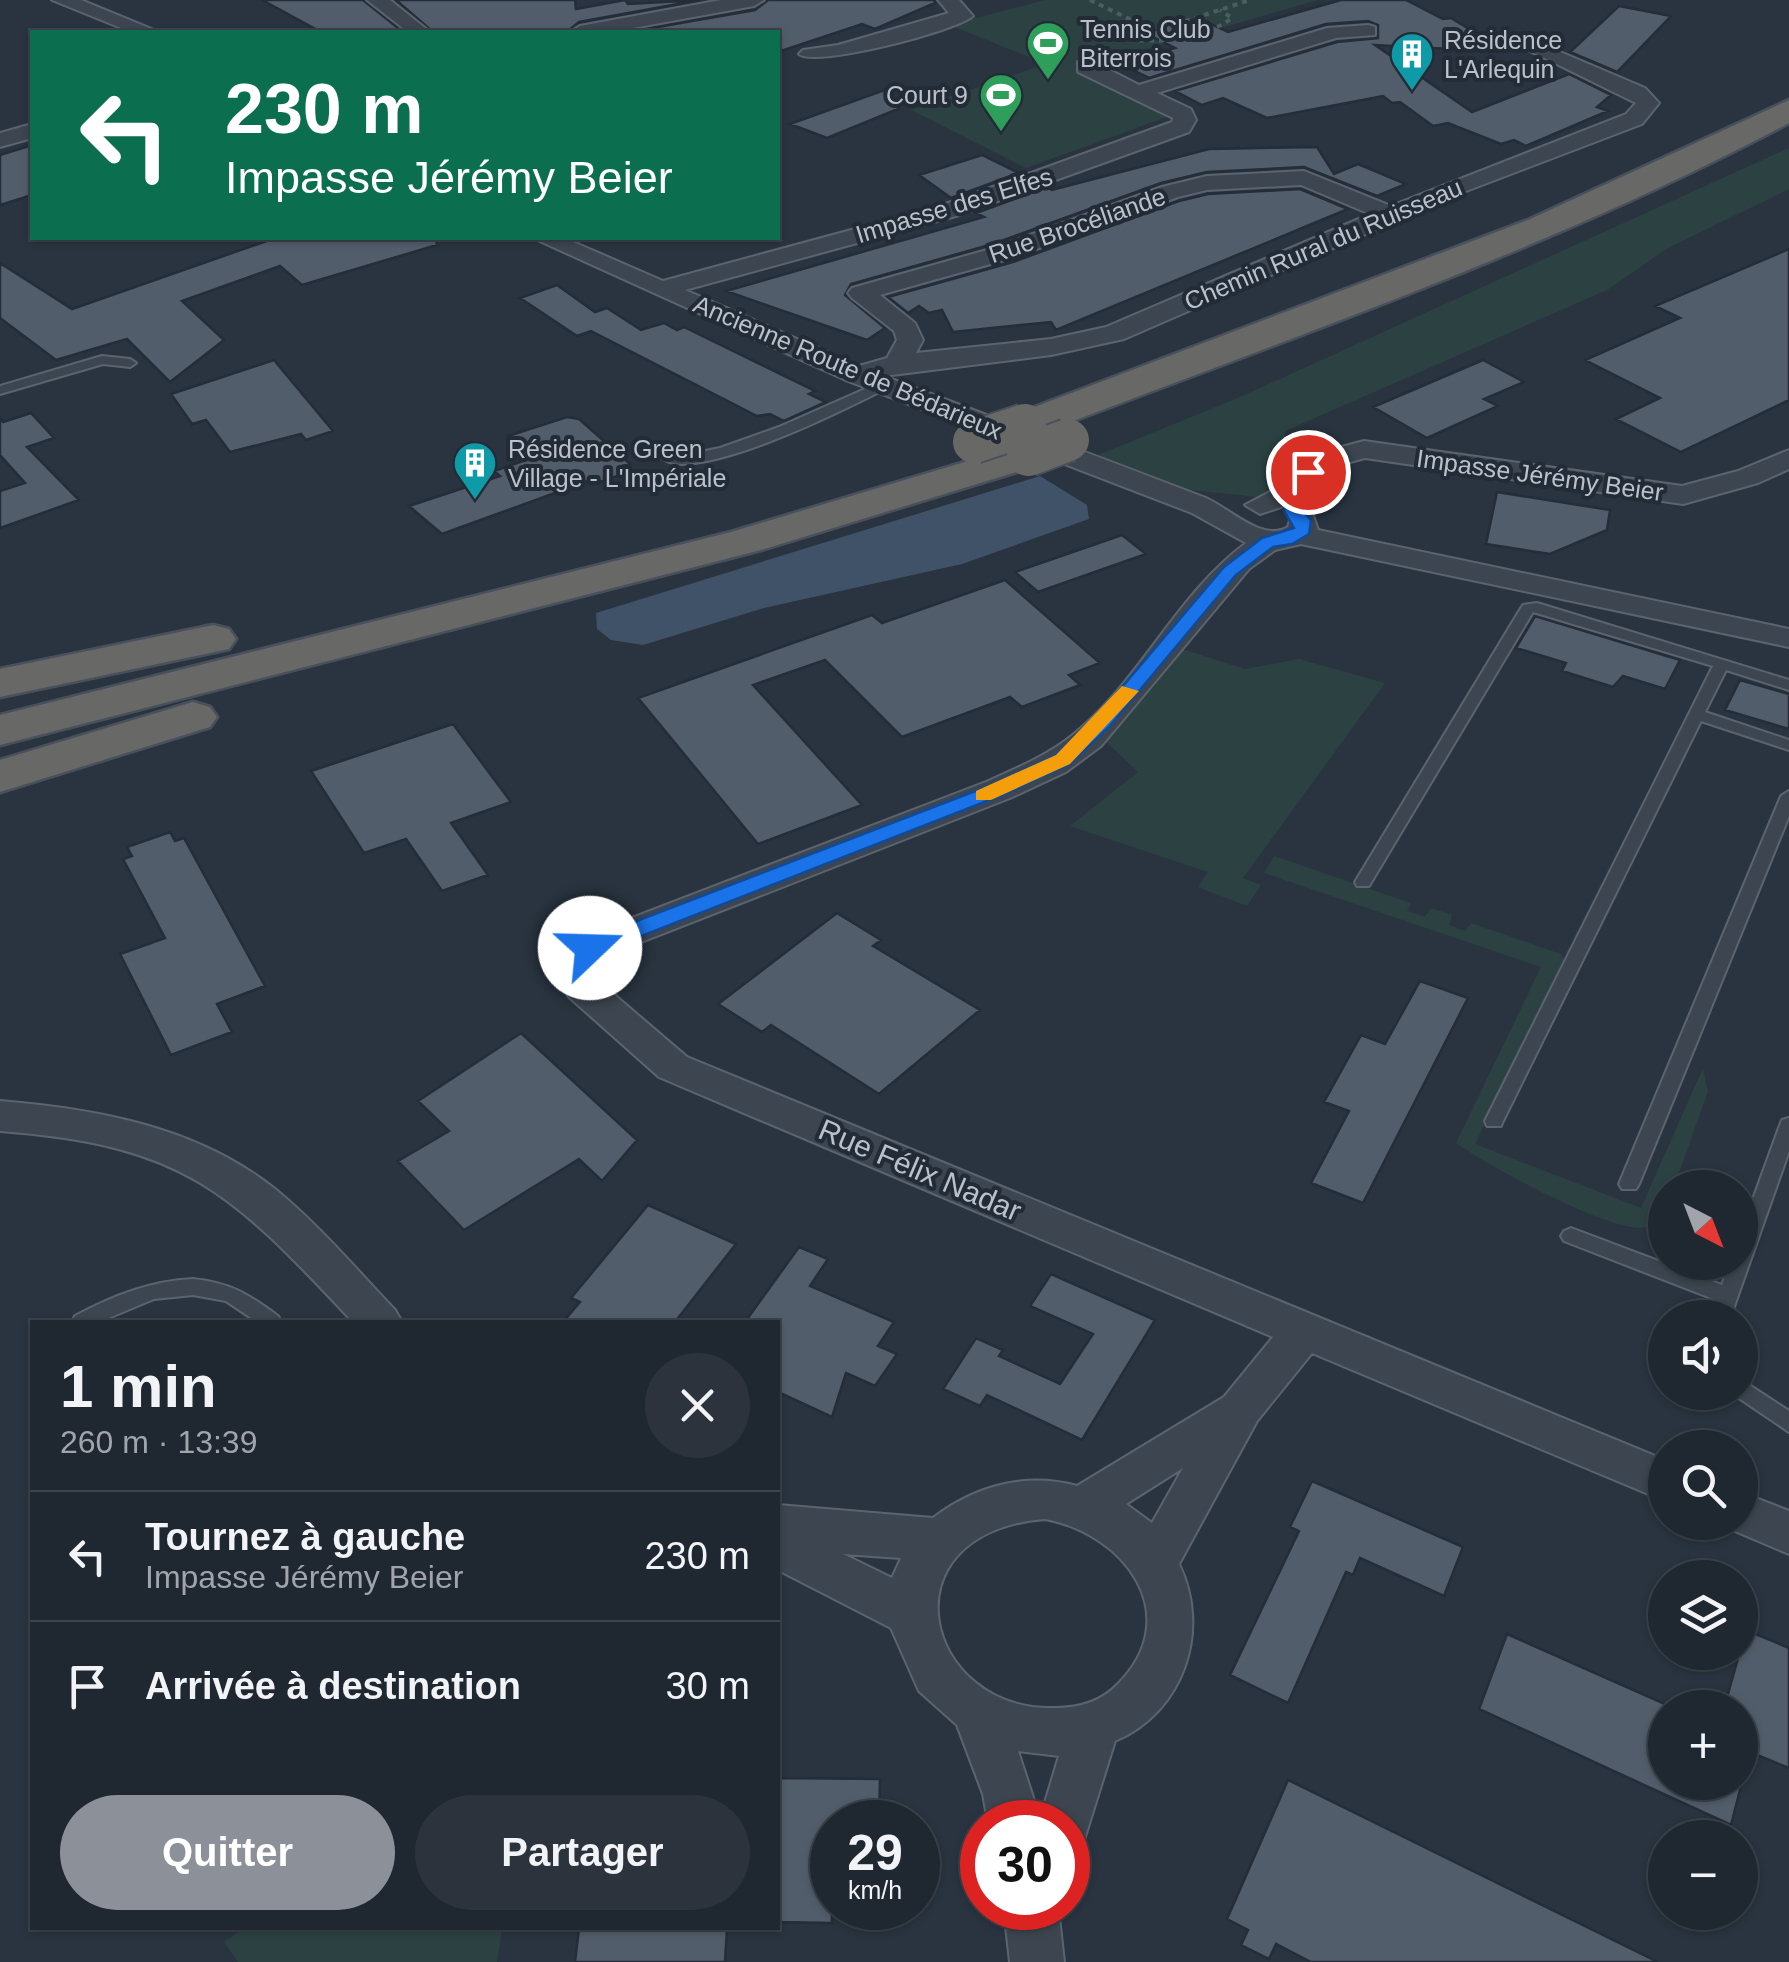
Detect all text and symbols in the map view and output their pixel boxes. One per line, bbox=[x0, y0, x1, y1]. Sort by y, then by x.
place label: Tennis Club Biterrois bbox=[1080, 15, 1211, 72]
sports icon: Tennis Club Biterrois bbox=[1025, 20, 1071, 81]
place label: Résidence L'Arlequin bbox=[1444, 26, 1562, 83]
building icon: Résidence L'Arlequin bbox=[1389, 31, 1435, 92]
icon: left bbox=[60, 70, 190, 200]
text: 230 m bbox=[225, 70, 423, 148]
sports icon: Court 9 bbox=[978, 72, 1024, 133]
place label: Court 9 bbox=[886, 81, 968, 109]
text: Impasse Jérémy Beier bbox=[225, 152, 673, 203]
street label: Impasse des Elfes bbox=[852, 162, 1056, 248]
street label: Chemin Rural du Ruisseau bbox=[1180, 173, 1466, 315]
street label: Rue Brocéliande bbox=[985, 182, 1169, 268]
street label: Ancienne Route de Bédarieux bbox=[690, 289, 1007, 445]
pin bbox=[1266, 430, 1351, 515]
place label: Résidence Green Village - L'Impériale bbox=[508, 435, 726, 492]
building icon: Résidence Green Village - L'Impériale bbox=[452, 440, 498, 501]
street label: Impasse Jérémy Beier bbox=[1415, 444, 1665, 506]
icon: arrive bbox=[1281, 445, 1336, 500]
position arrow bbox=[538, 896, 642, 1000]
street label: Rue Félix Nadar bbox=[814, 1112, 1026, 1228]
north arrow bbox=[1648, 1170, 1758, 1280]
map controls bbox=[1648, 1170, 1758, 1930]
button: sound bbox=[1648, 1300, 1758, 1410]
text: 1 min bbox=[60, 1353, 217, 1420]
button: close bbox=[645, 1353, 750, 1458]
text: 260 m · 13:39 bbox=[60, 1424, 257, 1460]
button: search bbox=[1648, 1430, 1758, 1540]
text: Tournez à gauche bbox=[145, 1516, 465, 1558]
icon: left bbox=[60, 1529, 115, 1584]
text: 230 m bbox=[644, 1535, 750, 1577]
text: Impasse Jérémy Beier bbox=[145, 1559, 463, 1595]
button: layers bbox=[1648, 1560, 1758, 1670]
icon: arrive bbox=[60, 1659, 115, 1714]
text: Arrivée à destination bbox=[145, 1665, 521, 1707]
text: 30 m bbox=[666, 1665, 750, 1707]
button: + bbox=[1648, 1690, 1758, 1800]
button: Quitter bbox=[60, 1795, 395, 1910]
button: Partager bbox=[415, 1795, 750, 1910]
speed limit sign: 30 bbox=[960, 1800, 1090, 1930]
button: − bbox=[1648, 1820, 1758, 1930]
text: 29 bbox=[847, 1825, 903, 1881]
text: km/h bbox=[848, 1876, 902, 1904]

